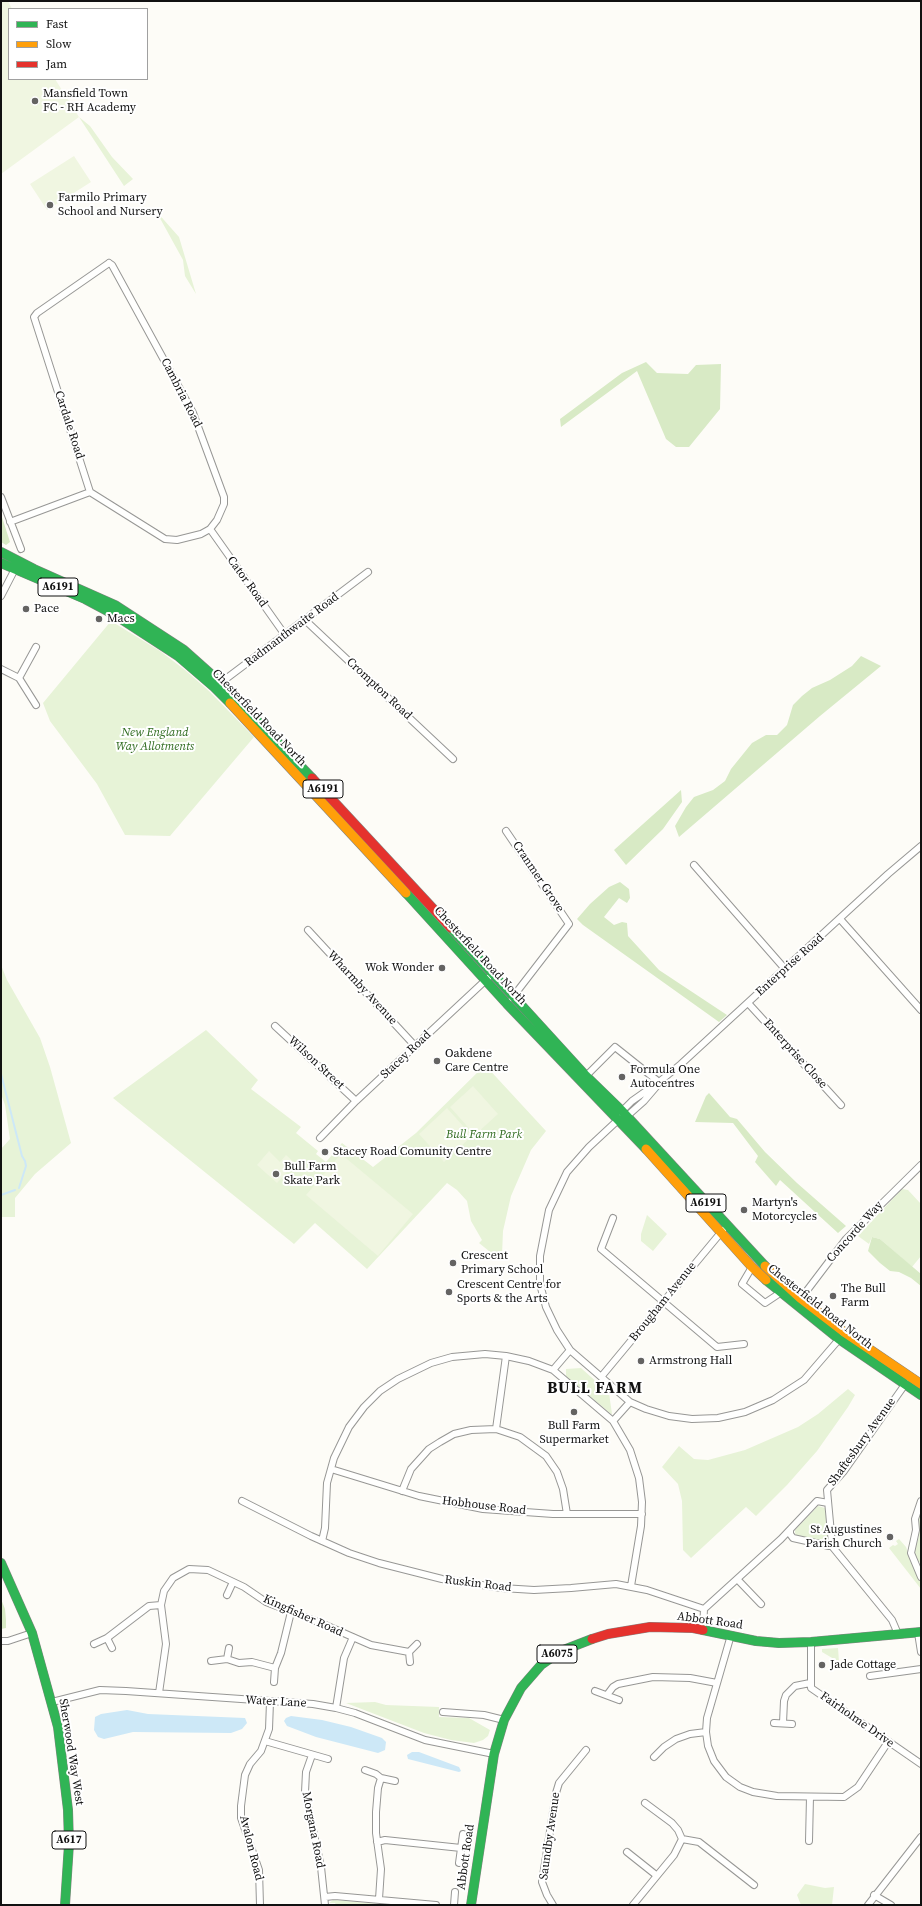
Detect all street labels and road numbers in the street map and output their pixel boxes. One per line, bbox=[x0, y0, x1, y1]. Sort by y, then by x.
street label: Cambria Road bbox=[157, 356, 205, 430]
street label: Cardale Road bbox=[51, 389, 87, 461]
street label: Cator Road bbox=[224, 554, 270, 610]
road number: A6191 bbox=[38, 578, 78, 596]
street label: Radmanthwaite Road bbox=[242, 590, 342, 670]
street label: Crompton Road bbox=[343, 655, 415, 723]
street label: Chesterfield Road North bbox=[209, 666, 309, 770]
road number: A6191 bbox=[303, 780, 343, 798]
street label: Cranmer Grove bbox=[509, 839, 567, 915]
street label: Chesterfield Road North bbox=[431, 904, 529, 1008]
street label: Enterprise Road bbox=[753, 931, 827, 999]
street label: Wharmby Avenue bbox=[324, 948, 400, 1028]
street label: Enterprise Close bbox=[760, 1016, 830, 1092]
street label: Stacey Road bbox=[378, 1028, 434, 1082]
street label: Wilson Street bbox=[285, 1033, 347, 1093]
road number: A6191 bbox=[686, 1194, 726, 1212]
street label: Concorde Way bbox=[824, 1198, 886, 1266]
street label: Brougham Avenue bbox=[626, 1259, 700, 1345]
street label: Chesterfield Road North bbox=[765, 1262, 875, 1352]
street label: Shaftesbury Avenue bbox=[825, 1395, 899, 1489]
street label: Hobhouse Road bbox=[441, 1494, 527, 1518]
street label: Ruskin Road bbox=[444, 1573, 512, 1595]
street label: Kingfisher Road bbox=[261, 1592, 345, 1640]
street label: Abbott Road bbox=[676, 1609, 744, 1633]
road number: A6075 bbox=[537, 1645, 577, 1663]
street label: Fairholme Drive bbox=[817, 1689, 897, 1751]
street label: Water Lane bbox=[245, 1693, 307, 1711]
street label: Sherwood Way West bbox=[55, 1698, 87, 1806]
street label: Morgana Road bbox=[299, 1791, 327, 1869]
street label: Saundby Avenue bbox=[537, 1791, 563, 1881]
street label: Avalon Road bbox=[236, 1814, 266, 1882]
street label: Abbott Road bbox=[454, 1823, 478, 1891]
road number: A617 bbox=[52, 1831, 86, 1849]

